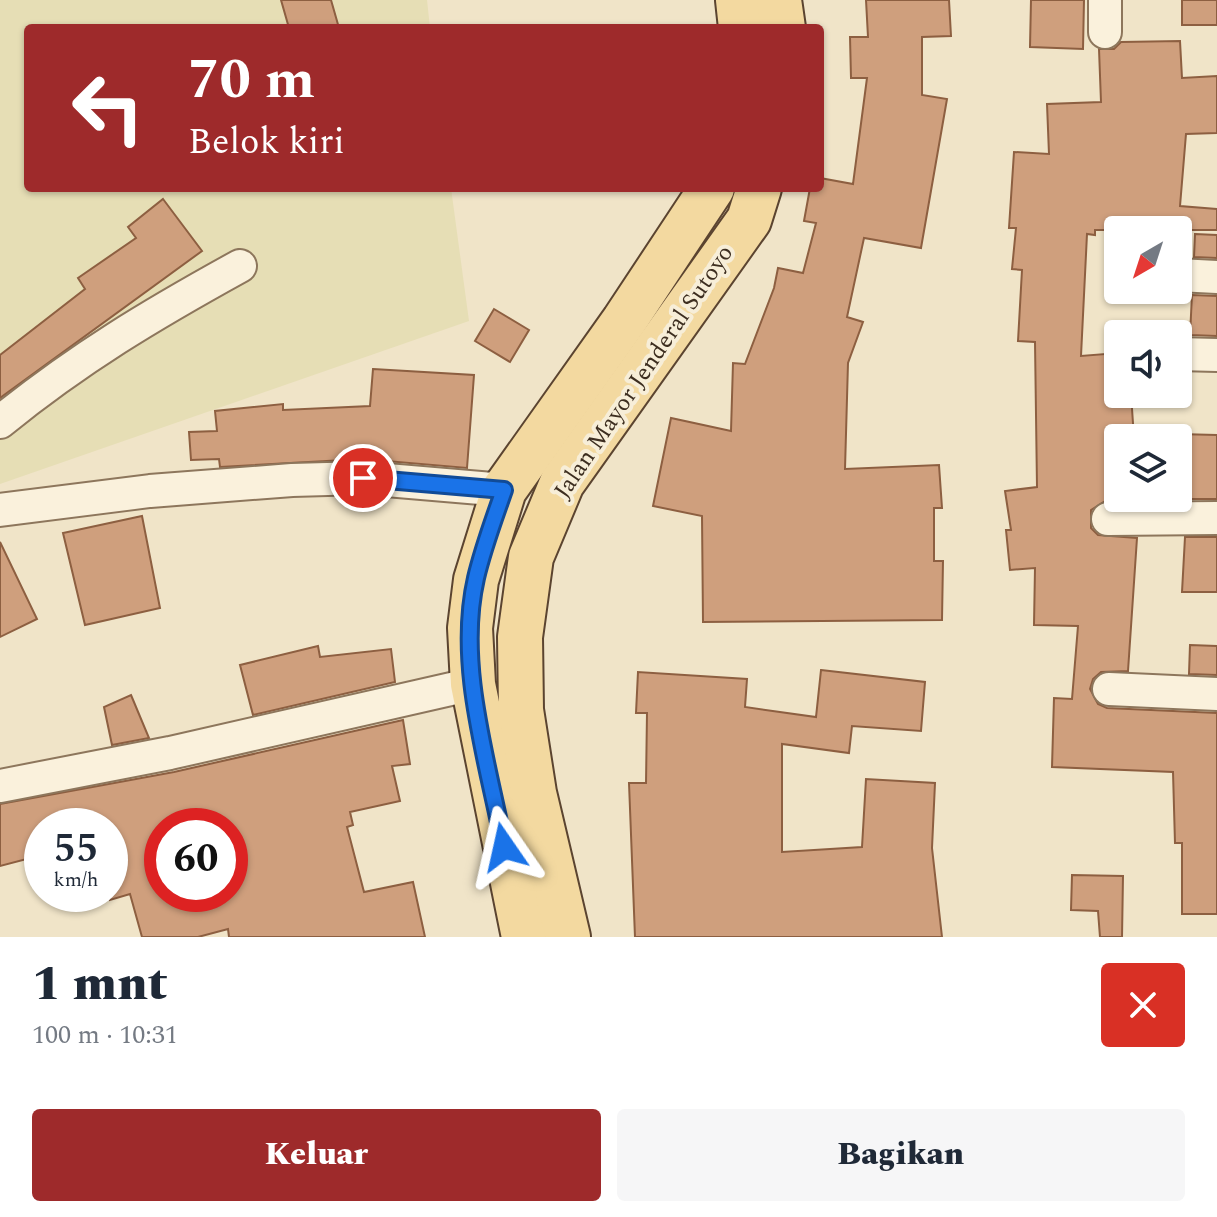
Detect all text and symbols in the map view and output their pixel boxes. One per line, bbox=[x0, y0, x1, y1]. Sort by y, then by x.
text: 70 m bbox=[188, 38, 315, 123]
icon: left bbox=[56, 56, 160, 160]
text: Belok kiri bbox=[188, 115, 345, 170]
north arrow bbox=[1104, 216, 1192, 304]
map controls bbox=[1104, 216, 1192, 512]
street label: Jalan Mayor Jenderal Sutoyo bbox=[545, 238, 743, 506]
button: sound bbox=[1104, 320, 1192, 408]
button: layers bbox=[1104, 424, 1192, 512]
pin bbox=[329, 444, 397, 512]
icon: arrive bbox=[341, 456, 385, 500]
position arrow bbox=[462, 805, 546, 889]
speed limit sign: 60 bbox=[144, 808, 248, 912]
text: 55 bbox=[54, 819, 98, 880]
text: km/h bbox=[54, 865, 99, 895]
text: 1 mnt bbox=[32, 948, 168, 1021]
button: close bbox=[1101, 963, 1185, 1047]
text: 100 m · 10:31 bbox=[32, 1015, 178, 1055]
button: Keluar bbox=[32, 1109, 601, 1201]
button: Bagikan bbox=[617, 1109, 1185, 1201]

